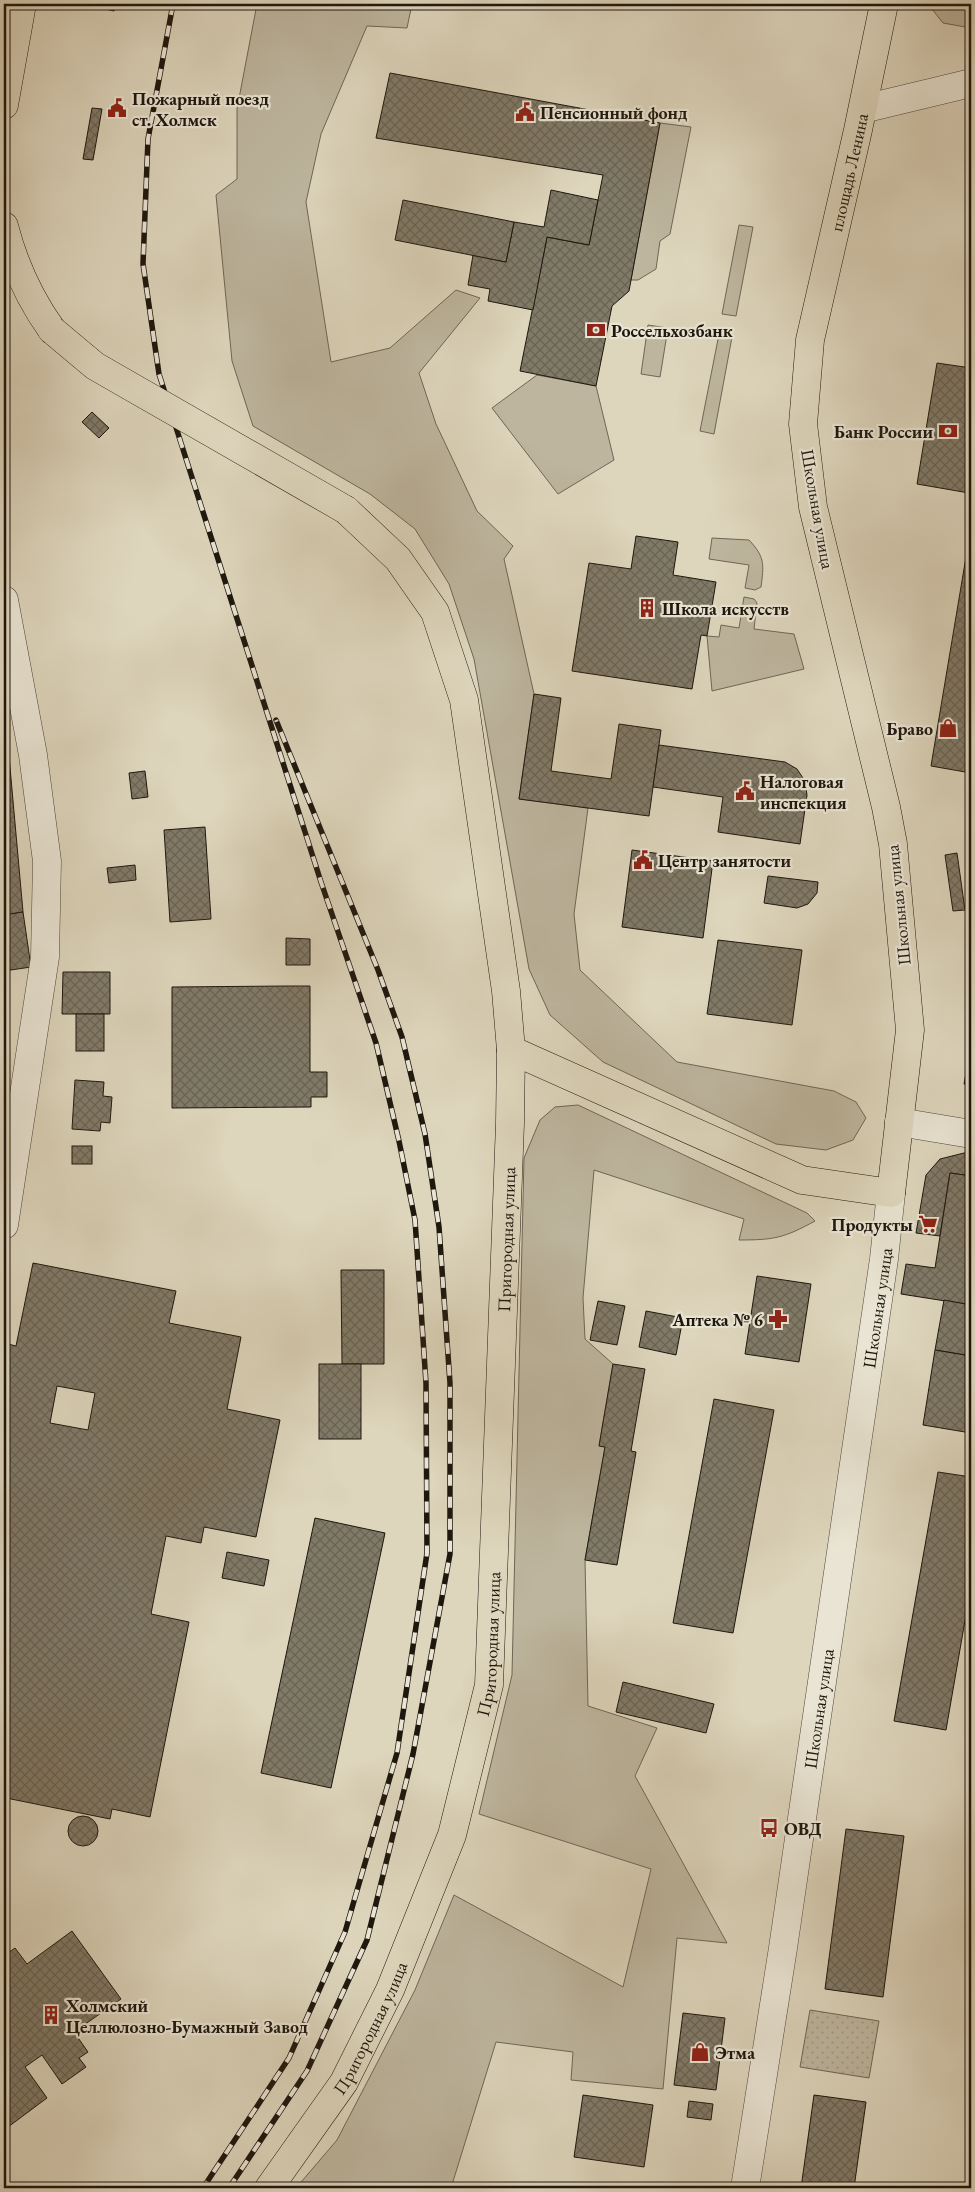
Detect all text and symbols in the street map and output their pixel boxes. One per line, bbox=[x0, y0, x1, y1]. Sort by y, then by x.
place label: Пожарный поезд ст. Холмск bbox=[132, 87, 269, 131]
public building icon: Пожарный поезд ст. Холмск bbox=[106, 97, 128, 119]
public building icon: Пенсионный фонд bbox=[514, 101, 536, 123]
place label: Пенсионный фонд bbox=[540, 101, 688, 124]
street label: площадь Ленина bbox=[824, 110, 873, 234]
bank icon: Россельхозбанк bbox=[585, 319, 607, 341]
place label: Россельхозбанк bbox=[611, 319, 733, 342]
place label: Банк России bbox=[834, 420, 933, 443]
bank icon: Банк России bbox=[937, 420, 959, 442]
street label: Школьная улица bbox=[796, 447, 840, 571]
building icon: Школа искусств bbox=[636, 597, 658, 619]
place label: Школа искусств bbox=[662, 597, 789, 620]
place label: Браво bbox=[886, 717, 933, 740]
shop icon: Браво bbox=[937, 717, 959, 739]
place label: Налоговая инспекция bbox=[760, 770, 847, 814]
public building icon: Налоговая инспекция bbox=[734, 780, 756, 802]
street label: Школьная улица bbox=[880, 843, 916, 966]
public building icon: Центр занятости bbox=[632, 849, 654, 871]
place label: Центр занятости bbox=[658, 849, 791, 872]
street label: Пригородная улица bbox=[491, 1166, 520, 1313]
place label: Продукты bbox=[831, 1213, 913, 1236]
supermarket icon: Продукты bbox=[917, 1213, 939, 1235]
street label: Школьная улица bbox=[857, 1246, 897, 1370]
place label: Аптека № 6 bbox=[671, 1308, 763, 1331]
pharmacy icon: Аптека № 6 bbox=[767, 1308, 789, 1330]
street label: Пригородная улица bbox=[470, 1570, 505, 1719]
street label: Школьная улица bbox=[798, 1646, 838, 1770]
bus stop icon: ОВД bbox=[758, 1817, 780, 1839]
place label: ОВД bbox=[784, 1817, 822, 1840]
street label: Пригородная улица bbox=[327, 1957, 412, 2099]
place label: Холмский Целлюлозно-Бумажный Завод bbox=[65, 1994, 308, 2038]
building icon: Холмский Целлюлозно-Бумажный Завод bbox=[40, 2004, 62, 2026]
shop icon: Этма bbox=[689, 2041, 711, 2063]
place label: Этма bbox=[715, 2041, 755, 2064]

